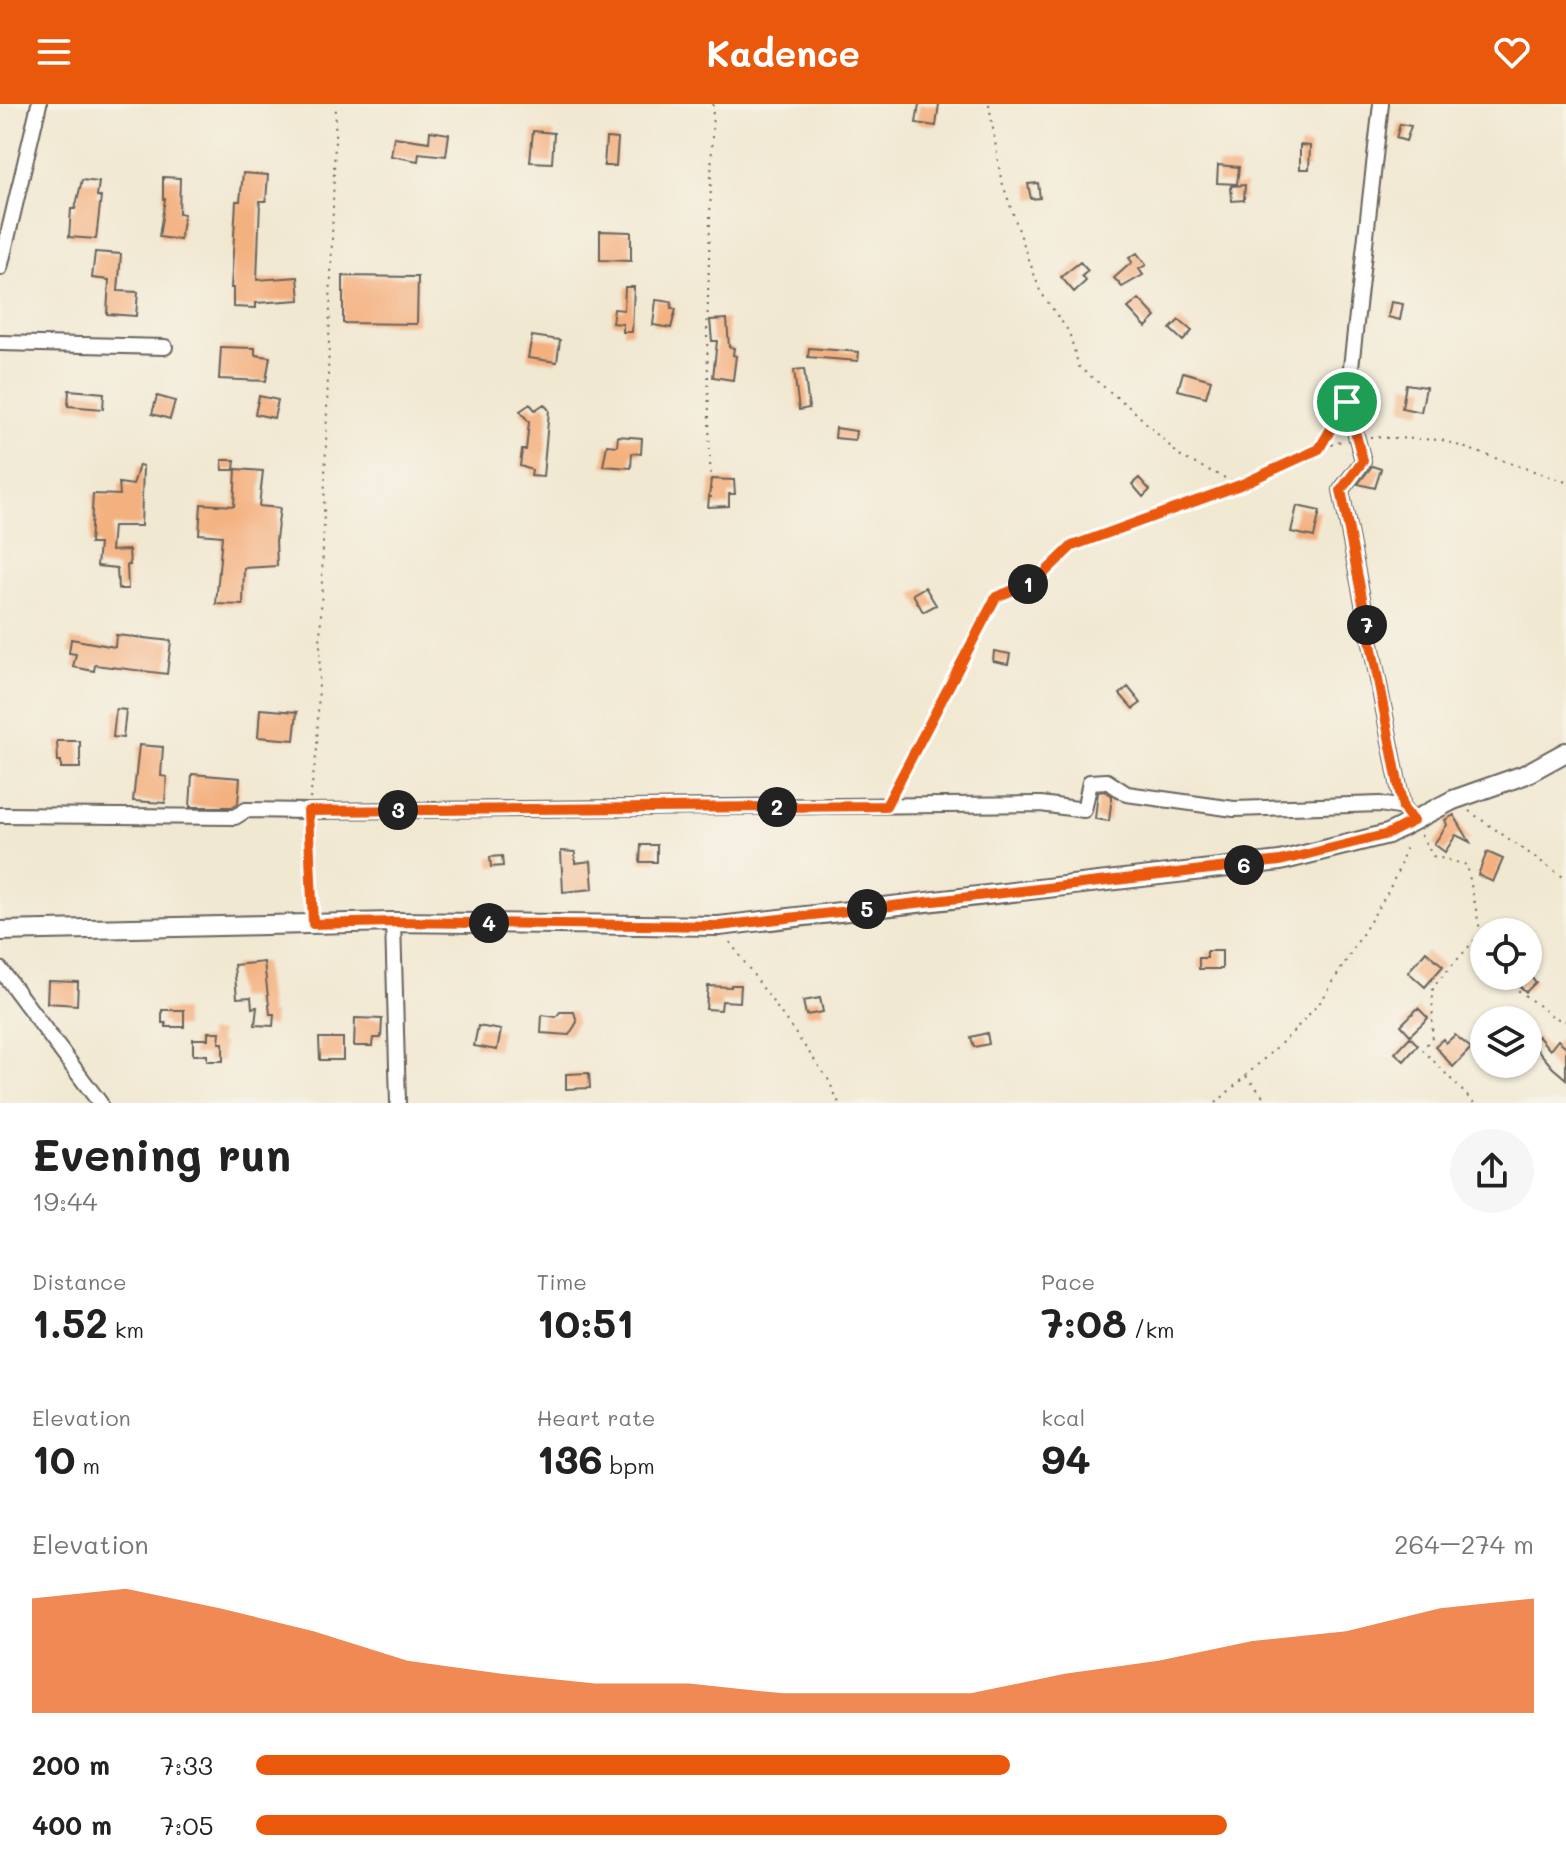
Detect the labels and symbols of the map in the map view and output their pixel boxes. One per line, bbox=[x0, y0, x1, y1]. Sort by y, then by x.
pin bbox=[1313, 368, 1381, 436]
pin: 1 bbox=[1008, 564, 1048, 604]
pin: 7 bbox=[1347, 605, 1387, 645]
pin: 2 bbox=[757, 787, 797, 827]
pin: 3 bbox=[378, 790, 418, 830]
pin: 6 bbox=[1224, 845, 1264, 885]
pin: 5 bbox=[847, 889, 887, 929]
pin: 4 bbox=[469, 903, 509, 943]

